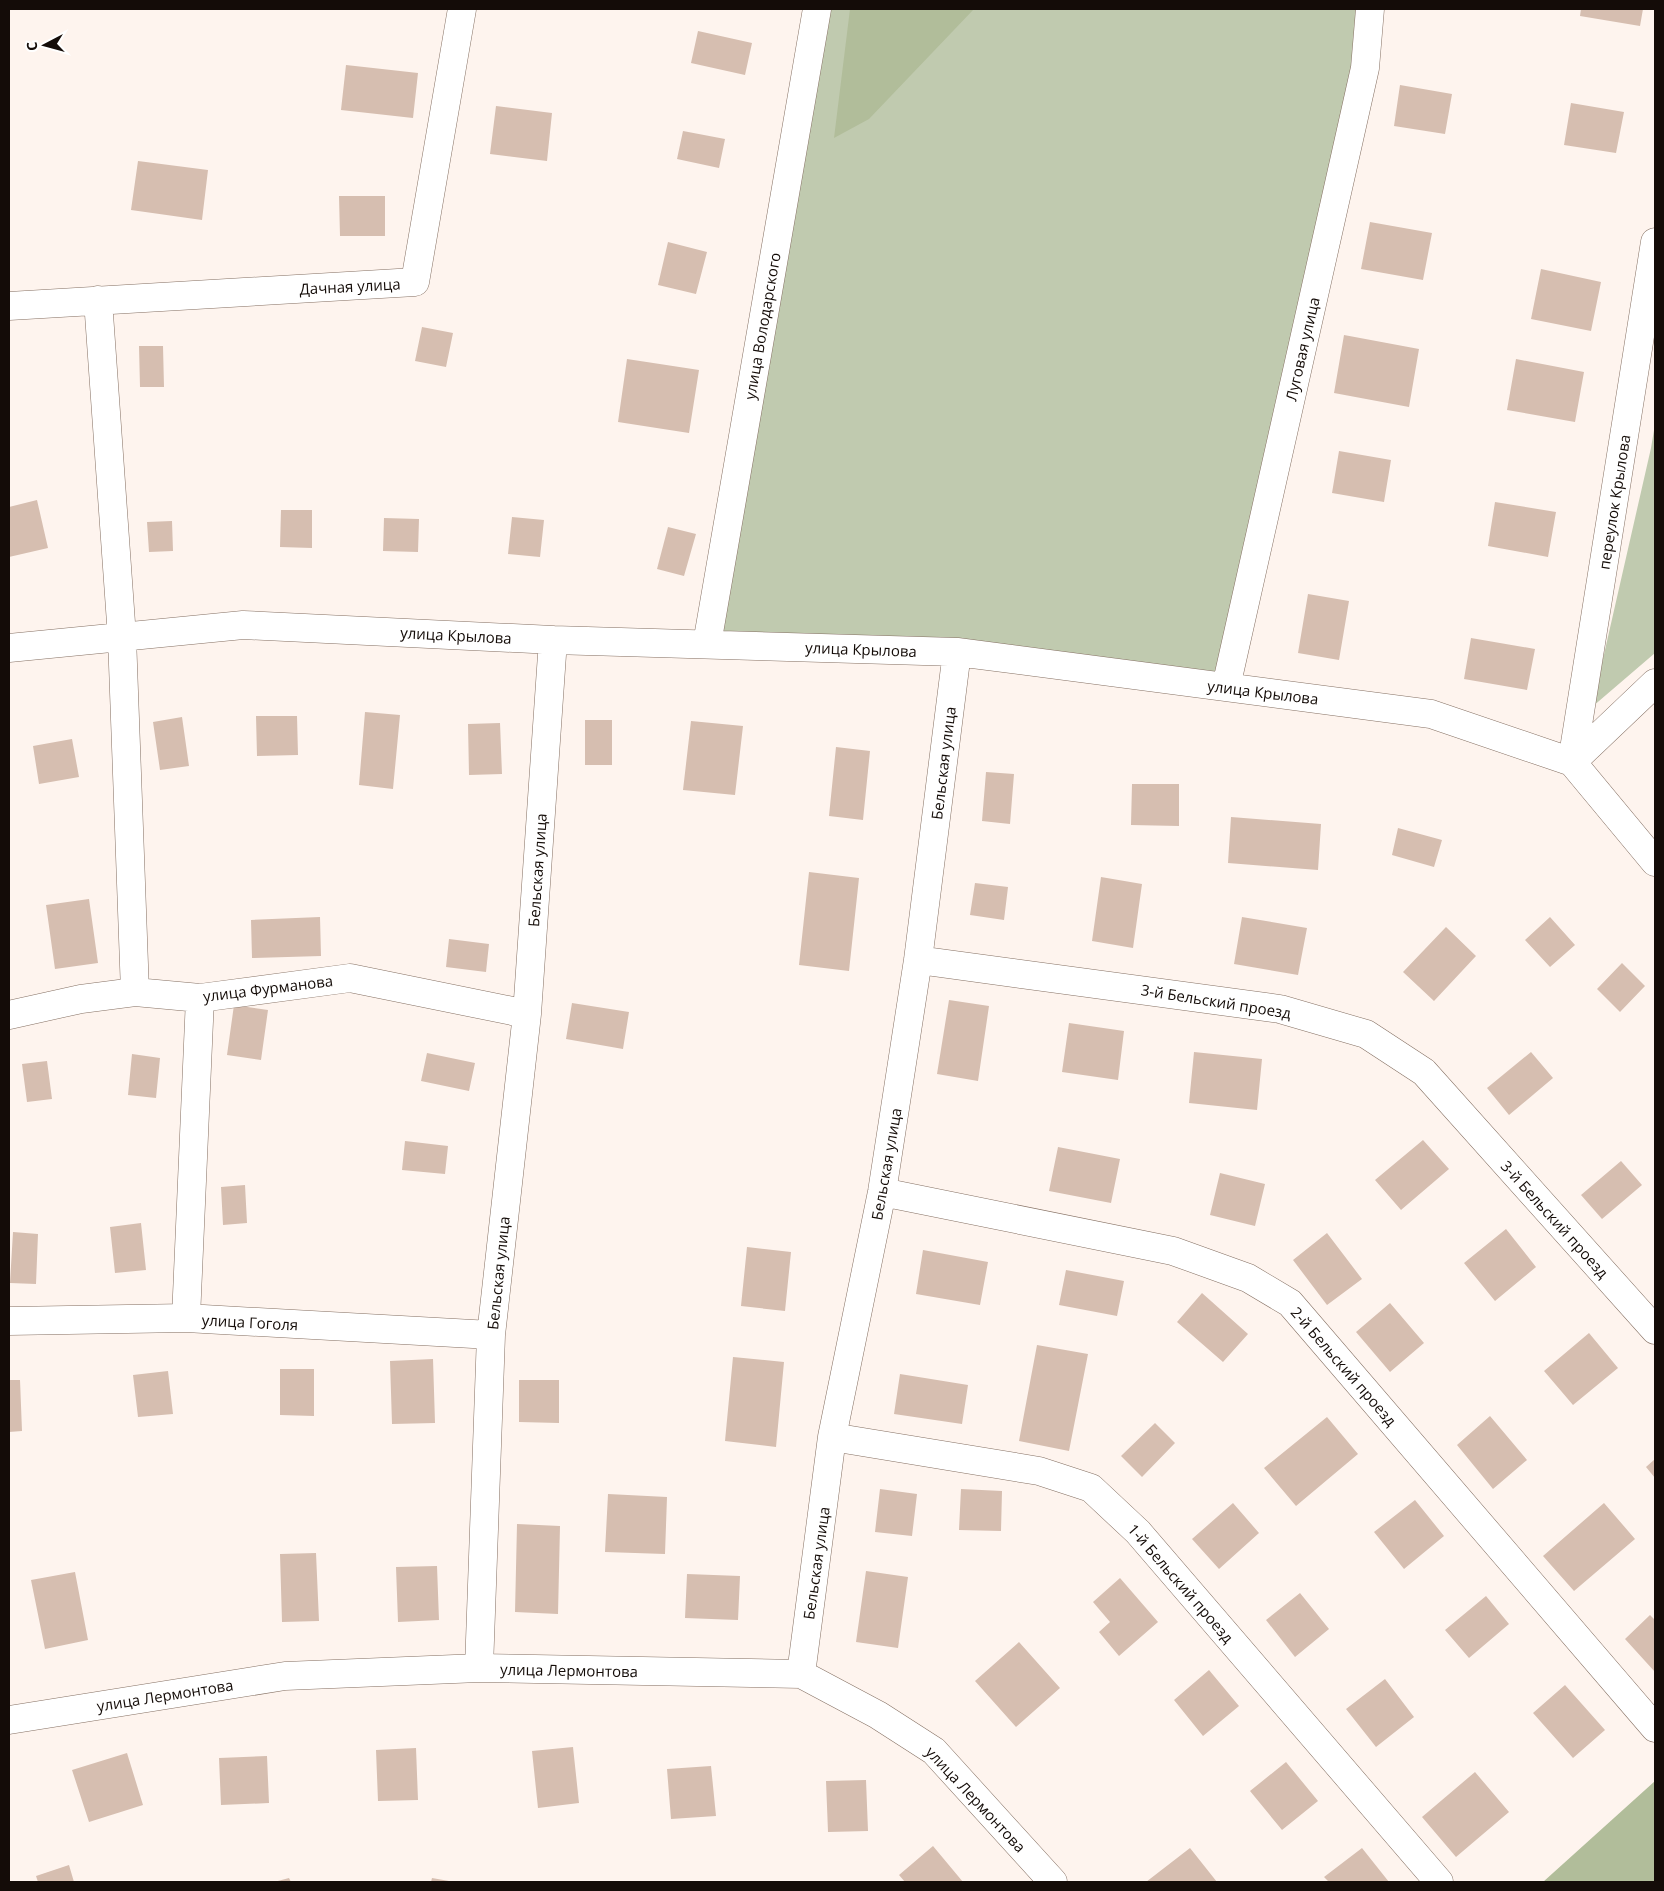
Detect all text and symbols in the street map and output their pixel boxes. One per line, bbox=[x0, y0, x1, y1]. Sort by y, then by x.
north arrow bbox=[20, 20, 70, 70]
text: С bbox=[22, 41, 41, 52]
street label: улица Володарского bbox=[739, 251, 785, 401]
street label: Дачная улица bbox=[299, 273, 401, 299]
street label: Луговая улица bbox=[1280, 295, 1324, 403]
street label: переулок Крылова bbox=[1593, 433, 1635, 571]
street label: улица Крылова bbox=[400, 622, 512, 648]
street label: улица Крылова bbox=[805, 637, 917, 661]
street label: улица Крылова bbox=[1206, 675, 1320, 709]
street label: Бельская улица bbox=[926, 705, 960, 821]
street label: Бельская улица bbox=[523, 813, 551, 927]
street label: улица Фурманова bbox=[202, 970, 334, 1006]
street label: 3-й Бельский проезд bbox=[1140, 979, 1293, 1023]
street label: Бельская улица bbox=[866, 1106, 906, 1222]
street label: 3-й Бельский проезд bbox=[1497, 1156, 1613, 1282]
street label: Бельская улица bbox=[482, 1215, 514, 1331]
street label: 2-й Бельский проезд bbox=[1287, 1302, 1402, 1430]
street label: улица Гоголя bbox=[201, 1309, 299, 1335]
street label: Бельская улица bbox=[798, 1505, 834, 1621]
street label: 1-й Бельский проезд bbox=[1124, 1519, 1239, 1647]
street label: улица Лермонтова bbox=[500, 1659, 638, 1681]
street label: улица Лермонтова bbox=[95, 1674, 235, 1716]
street label: улица Лермонтова bbox=[922, 1742, 1030, 1856]

